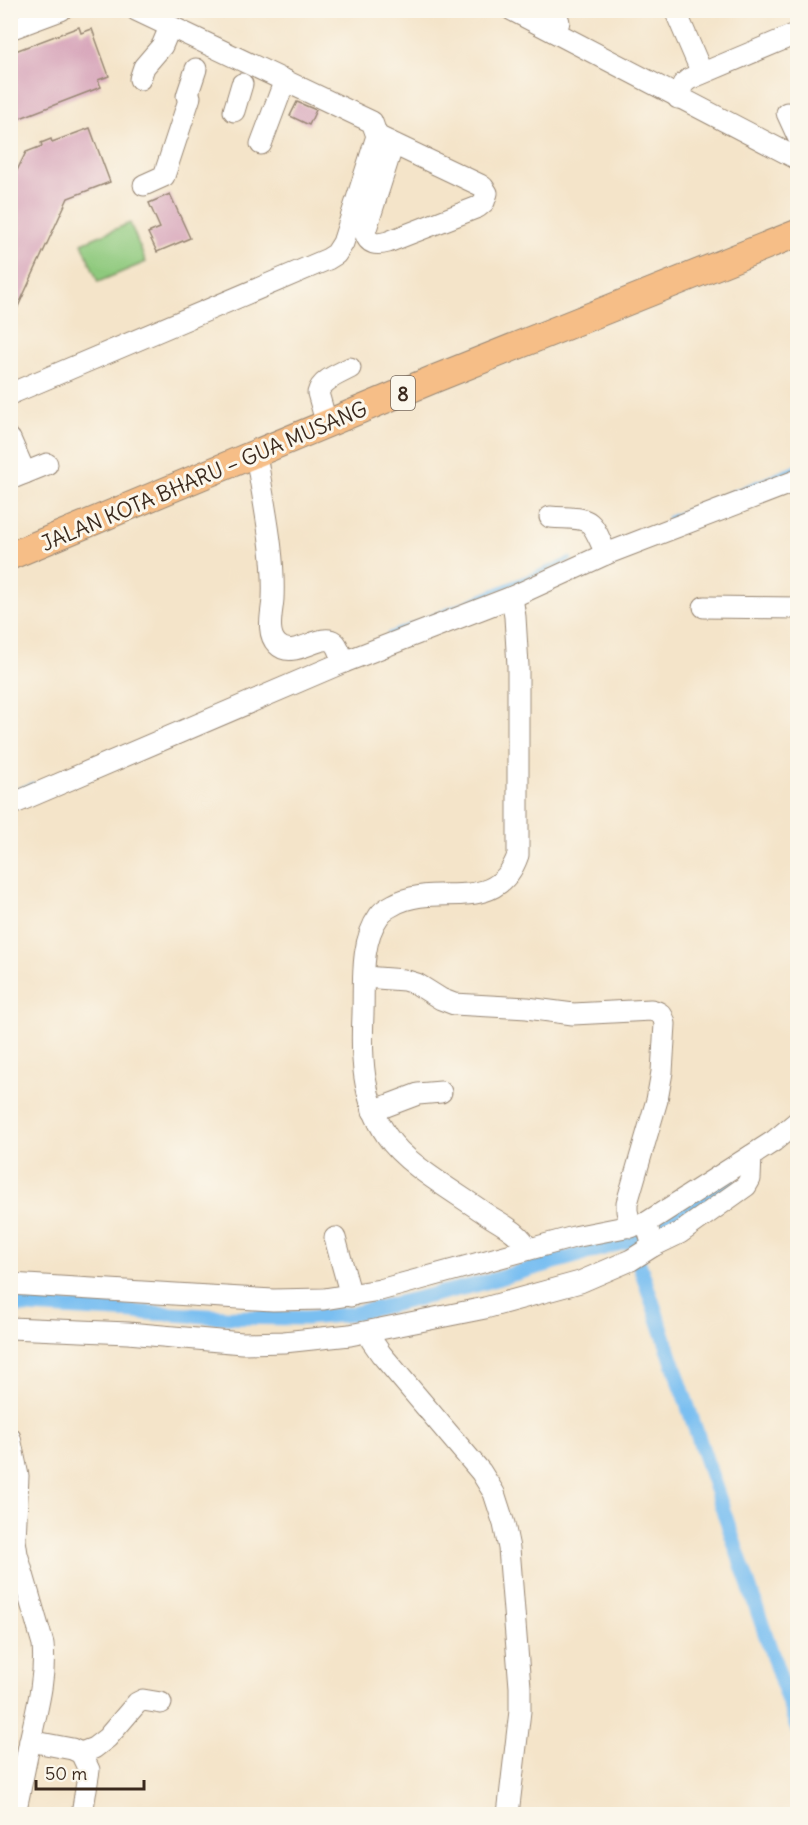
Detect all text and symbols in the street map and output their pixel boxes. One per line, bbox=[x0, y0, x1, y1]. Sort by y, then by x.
road number: 8 bbox=[391, 376, 415, 410]
street label: JALAN KOTA BHARU – GUA MUSANG bbox=[37, 395, 371, 557]
scale bar bbox=[36, 1753, 144, 1791]
text: 50 m bbox=[45, 1762, 87, 1785]

